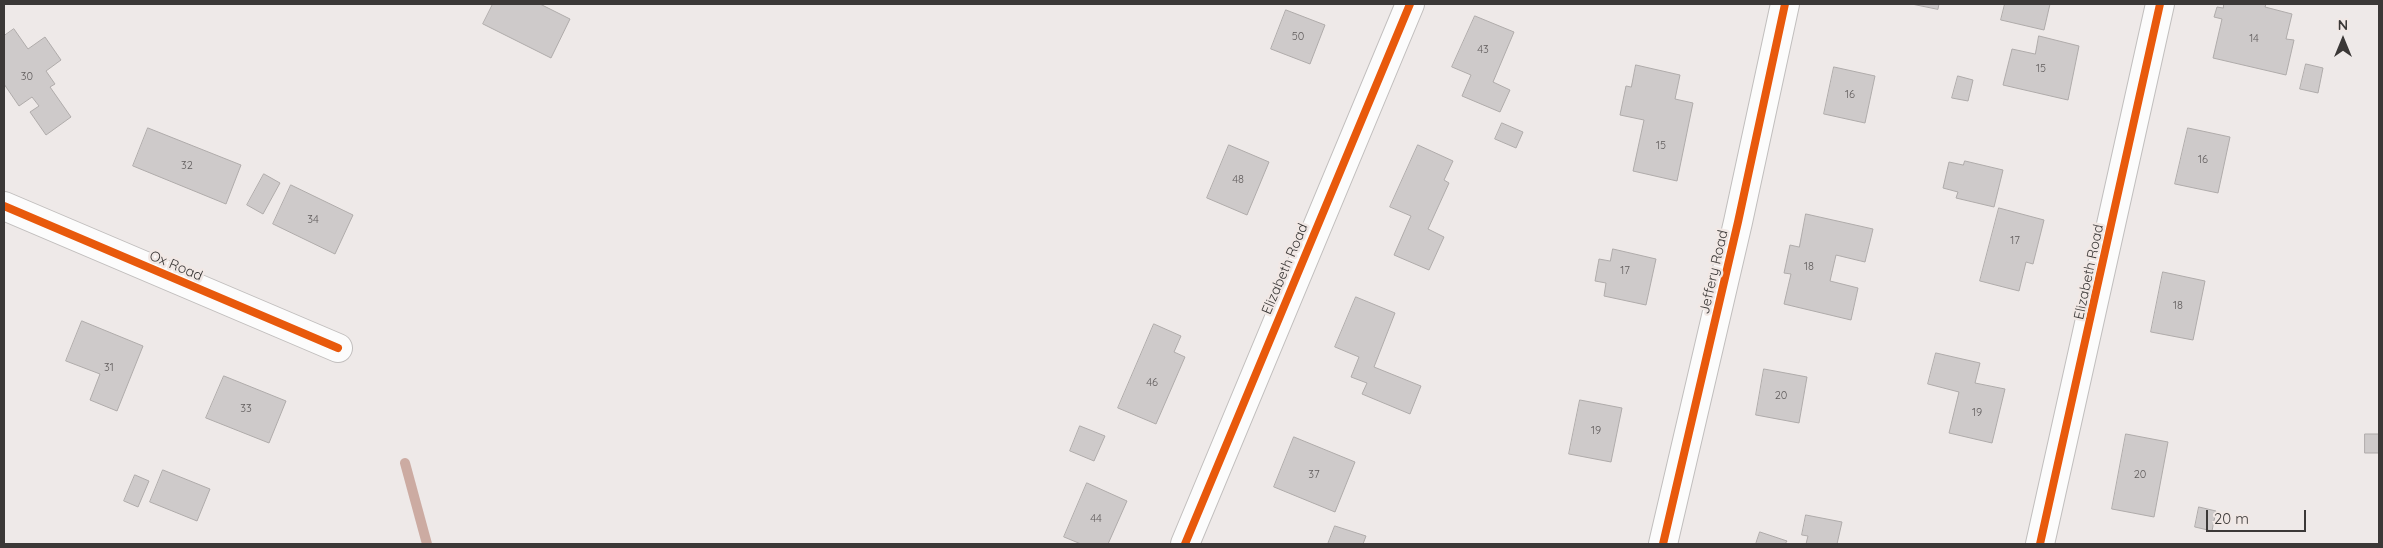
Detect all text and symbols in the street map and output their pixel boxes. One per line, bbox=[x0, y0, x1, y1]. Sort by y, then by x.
north arrow bbox=[2318, 15, 2368, 65]
text: N bbox=[2338, 16, 2348, 34]
house number: 50 bbox=[1292, 30, 1304, 44]
house number: 14 bbox=[2249, 32, 2259, 46]
house number: 43 bbox=[1477, 43, 1489, 57]
house number: 15 bbox=[2036, 62, 2046, 76]
house number: 30 bbox=[21, 70, 33, 84]
house number: 16 bbox=[1845, 88, 1855, 102]
house number: 15 bbox=[1656, 139, 1666, 153]
house number: 16 bbox=[2198, 153, 2208, 167]
house number: 32 bbox=[181, 159, 193, 173]
house number: 48 bbox=[1232, 173, 1244, 187]
house number: 34 bbox=[307, 213, 319, 227]
street label: Elizabeth Road bbox=[1258, 221, 1312, 317]
street label: Elizabeth Road bbox=[2071, 223, 2107, 321]
street label: Jeffery Road bbox=[1696, 228, 1732, 316]
house number: 17 bbox=[2010, 234, 2020, 248]
street label: Ox Road bbox=[147, 247, 205, 285]
house number: 18 bbox=[1804, 260, 1814, 274]
house number: 17 bbox=[1620, 264, 1630, 278]
house number: 18 bbox=[2173, 299, 2183, 313]
house number: 31 bbox=[104, 361, 114, 375]
house number: 46 bbox=[1146, 376, 1158, 390]
house number: 20 bbox=[1775, 389, 1787, 403]
house number: 33 bbox=[240, 402, 252, 416]
house number: 19 bbox=[1972, 406, 1982, 420]
house number: 19 bbox=[1591, 424, 1601, 438]
house number: 37 bbox=[1308, 468, 1320, 482]
house number: 20 bbox=[2134, 468, 2146, 482]
scale bar bbox=[2208, 500, 2308, 532]
text: 20 m bbox=[2214, 509, 2249, 528]
house number: 44 bbox=[1090, 512, 1102, 526]

